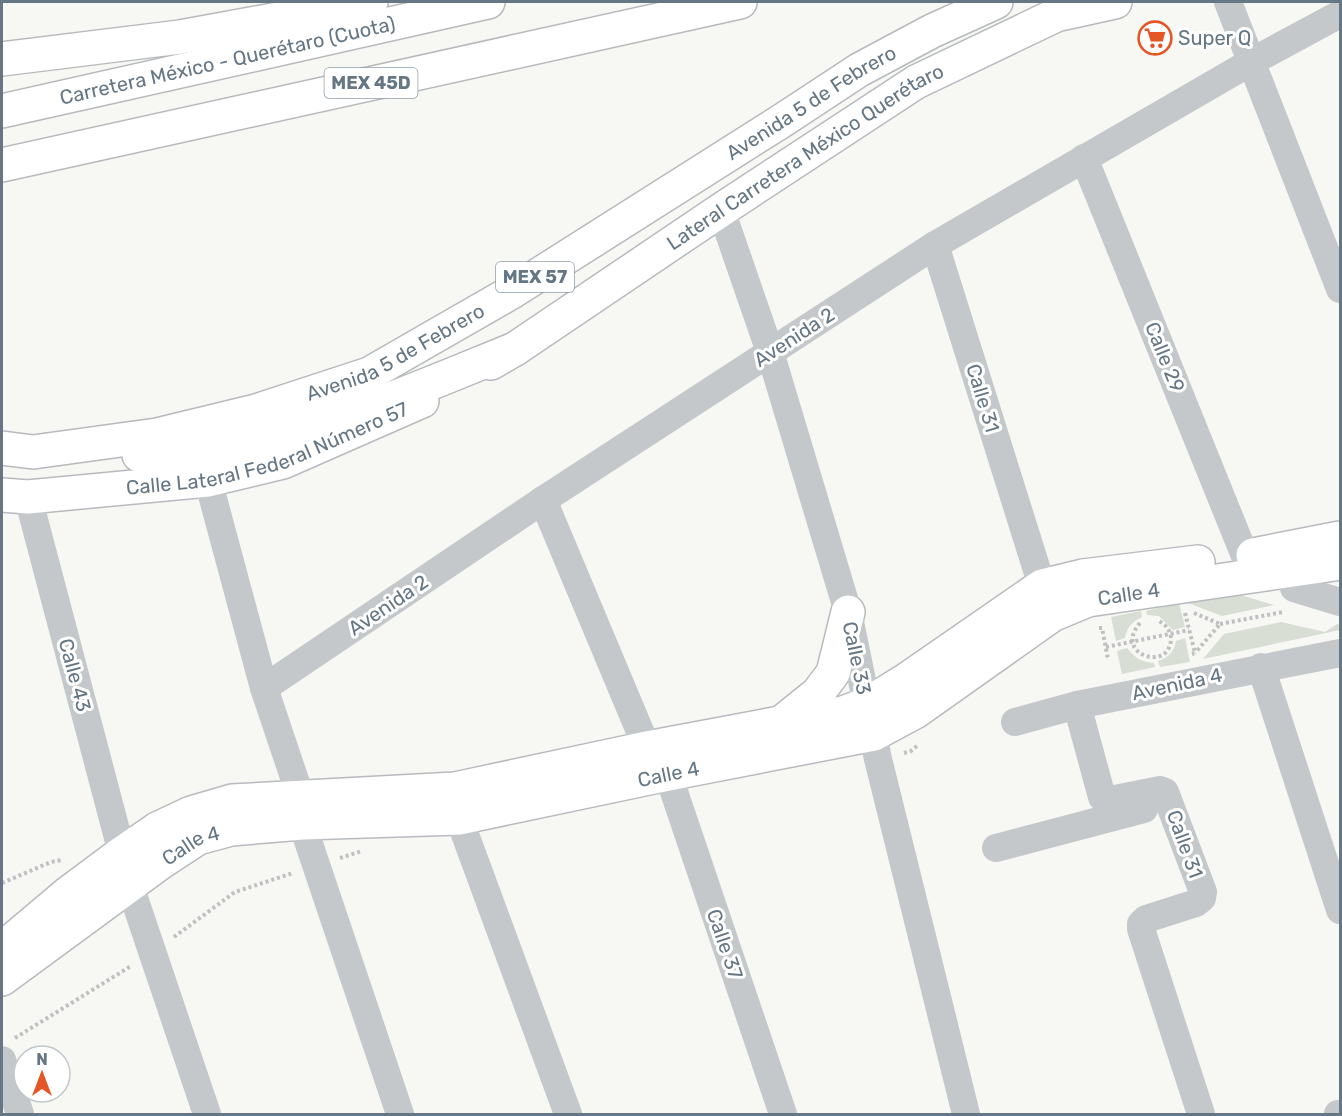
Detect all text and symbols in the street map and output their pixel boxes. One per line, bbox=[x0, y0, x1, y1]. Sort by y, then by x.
street label: Carretera México - Querétaro (Cuota) bbox=[57, 11, 398, 110]
supermarket icon: Super Q bbox=[1137, 20, 1173, 56]
place label: Super Q bbox=[1178, 26, 1251, 50]
street label: Avenida 5 de Febrero bbox=[721, 40, 900, 165]
street label: Lateral Carretera México Querétaro bbox=[662, 59, 948, 255]
road number: MEX 45D bbox=[324, 68, 418, 98]
road number: MEX 57 bbox=[496, 262, 574, 292]
street label: Avenida 5 de Febrero bbox=[303, 298, 489, 406]
street label: Avenida 2 bbox=[749, 302, 839, 372]
street label: Calle 29 bbox=[1140, 318, 1190, 396]
street label: Calle 31 bbox=[961, 361, 1005, 435]
street label: Calle Lateral Federal Número 57 bbox=[125, 397, 412, 500]
street label: Avenida 2 bbox=[343, 570, 433, 640]
street label: Calle 4 bbox=[1096, 578, 1161, 610]
street label: Calle 33 bbox=[838, 619, 876, 697]
street label: Calle 43 bbox=[54, 636, 96, 714]
street label: Avenida 4 bbox=[1130, 663, 1224, 705]
street label: Calle 4 bbox=[635, 756, 701, 792]
street label: Calle 31 bbox=[1162, 807, 1208, 881]
street label: Calle 4 bbox=[157, 821, 222, 870]
street label: Calle 37 bbox=[702, 906, 748, 982]
north arrow bbox=[12, 1044, 72, 1104]
text: N bbox=[36, 1050, 48, 1069]

